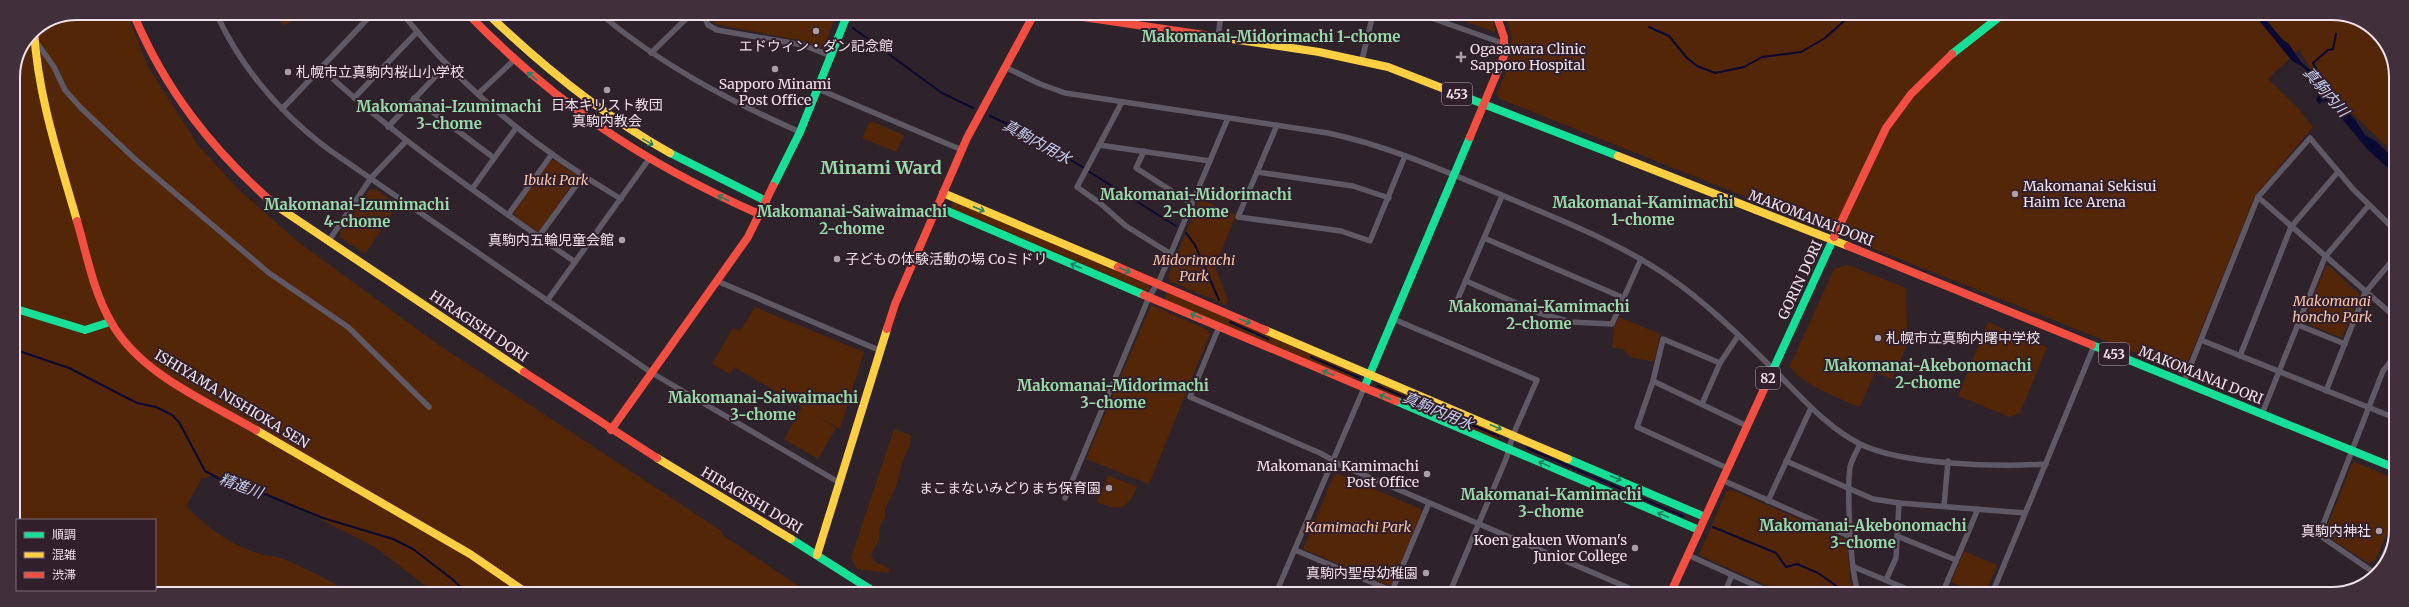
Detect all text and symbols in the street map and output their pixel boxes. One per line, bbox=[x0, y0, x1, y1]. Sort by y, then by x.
marker: エドウィン・ダン記念館 bbox=[811, 26, 821, 36]
district label: Makomanai-Midorimachi 1-chome bbox=[1142, 27, 1400, 46]
place label: エドウィン・ダン記念館 bbox=[739, 37, 893, 55]
place label: Ogasawara Clinic Sapporo Hospital bbox=[1470, 40, 1586, 74]
marker: Ogasawara Clinic Sapporo Hospital bbox=[1455, 51, 1467, 63]
place label: 札幌市立真駒内桜山小学校 bbox=[296, 63, 464, 81]
water label: 真駒内川 bbox=[2300, 63, 2355, 122]
marker: Sapporo Minami Post Office bbox=[770, 64, 780, 74]
marker: 札幌市立真駒内桜山小学校 bbox=[283, 67, 293, 77]
one-way arrow bbox=[527, 72, 537, 81]
place label: Sapporo Minami Post Office bbox=[719, 75, 832, 109]
road number: 453 bbox=[1442, 83, 1472, 105]
marker: 日本キリスト教団 真駒内教会 bbox=[602, 85, 612, 95]
place label: 日本キリスト教団 真駒内教会 bbox=[551, 96, 663, 130]
district label: Makomanai-Izumimachi 3-chome bbox=[356, 97, 542, 133]
water label: 真駒内用水 bbox=[1000, 115, 1076, 169]
one-way arrow bbox=[642, 139, 654, 147]
district label: Minami Ward bbox=[820, 156, 942, 179]
park label: Ibuki Park bbox=[523, 171, 589, 189]
place label: Makomanai Sekisui Haim Ice Arena bbox=[2023, 177, 2157, 211]
district label: Makomanai-Midorimachi 2-chome bbox=[1100, 185, 1292, 221]
street label: MAKOMANAI DORI bbox=[1746, 186, 1876, 250]
marker: Makomanai Sekisui Haim Ice Arena bbox=[2010, 189, 2020, 199]
district label: Makomanai-Kamimachi 1-chome bbox=[1552, 193, 1734, 229]
one-way arrow bbox=[718, 194, 730, 201]
district label: Makomanai-Izumimachi 4-chome bbox=[264, 195, 450, 231]
district label: Makomanai-Saiwaimachi 2-chome bbox=[757, 202, 947, 238]
one-way arrow bbox=[973, 205, 985, 213]
place label: 真駒内五輪児童会館 bbox=[488, 231, 614, 249]
marker: 真駒内五輪児童会館 bbox=[617, 235, 627, 245]
street label: GORIN DORI bbox=[1774, 238, 1826, 322]
place label: 子どもの体験活動の場 Coミドリ bbox=[845, 250, 1047, 268]
park label: Midorimachi Park bbox=[1152, 251, 1235, 285]
marker: 子どもの体験活動の場 Coミドリ bbox=[832, 254, 842, 264]
one-way arrow bbox=[1071, 261, 1083, 269]
one-way arrow bbox=[1118, 267, 1130, 274]
street label: HIRAGISHI DORI bbox=[426, 286, 532, 366]
park label: Makomanai honcho Park bbox=[2292, 292, 2372, 326]
district label: Makomanai-Kamimachi 2-chome bbox=[1448, 297, 1630, 333]
one-way arrow bbox=[1190, 312, 1202, 320]
one-way arrow bbox=[1239, 317, 1251, 325]
place label: 札幌市立真駒内曙中学校 bbox=[1886, 329, 2040, 347]
marker: 札幌市立真駒内曙中学校 bbox=[1873, 333, 1883, 343]
street label: MAKOMANAI DORI bbox=[2136, 342, 2266, 408]
road number: 453 bbox=[2099, 343, 2129, 365]
street label: ISHIYAMA NISHIOKA SEN bbox=[151, 346, 313, 452]
district label: Makomanai-Akebonomachi 2-chome bbox=[1824, 356, 2032, 392]
road number: 82 bbox=[1756, 367, 1780, 389]
one-way arrow bbox=[1323, 369, 1335, 376]
district label: Makomanai-Midorimachi 3-chome bbox=[1017, 376, 1209, 412]
water label: 真駒内用水 bbox=[1400, 387, 1478, 435]
district label: Makomanai-Saiwaimachi 3-chome bbox=[668, 388, 858, 424]
one-way arrow bbox=[1380, 393, 1392, 400]
one-way arrow bbox=[1490, 424, 1502, 432]
place label: Makomanai Kamimachi Post Office bbox=[1257, 457, 1419, 491]
one-way arrow bbox=[1538, 460, 1550, 467]
street label: HIRAGISHI DORI bbox=[698, 463, 806, 537]
water label: 精進川 bbox=[217, 469, 267, 503]
marker: Makomanai Kamimachi Post Office bbox=[1422, 469, 1432, 479]
one-way arrow bbox=[1609, 475, 1621, 483]
place label: まこまないみどりまち保育園 bbox=[919, 479, 1101, 497]
marker: まこまないみどりまち保育園 bbox=[1104, 483, 1114, 493]
district label: Makomanai-Kamimachi 3-chome bbox=[1460, 485, 1642, 521]
one-way arrow bbox=[1658, 511, 1670, 518]
district label: Makomanai-Akebonomachi 3-chome bbox=[1759, 516, 1967, 552]
park label: Kamimachi Park bbox=[1304, 518, 1411, 536]
legend bbox=[16, 519, 156, 591]
place label: 真駒内神社 bbox=[2301, 522, 2371, 540]
marker: 真駒内神社 bbox=[2374, 526, 2384, 536]
text: 順調 bbox=[52, 527, 76, 542]
place label: Koen gakuen Woman's Junior College bbox=[1474, 531, 1627, 565]
marker: Koen gakuen Woman's Junior College bbox=[1630, 543, 1640, 553]
text: 混雑 bbox=[52, 547, 76, 562]
place label: 真駒内聖母幼稚園 bbox=[1306, 564, 1418, 582]
text: 渋滞 bbox=[52, 567, 76, 582]
marker: 真駒内聖母幼稚園 bbox=[1421, 568, 1431, 578]

